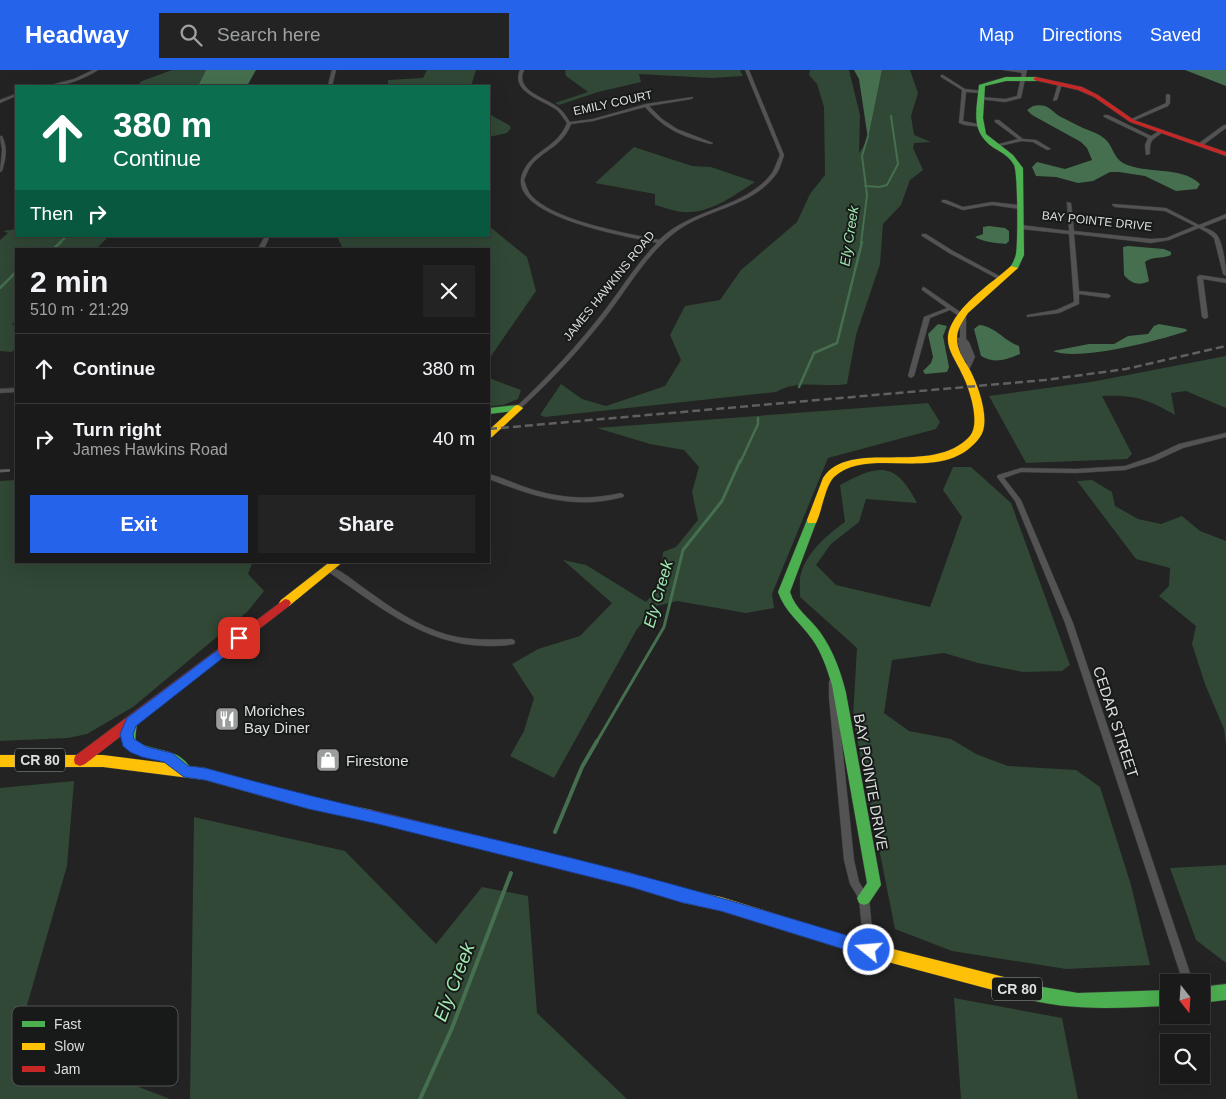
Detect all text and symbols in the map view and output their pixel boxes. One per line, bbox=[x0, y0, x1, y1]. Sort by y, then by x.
search box bbox=[159, 13, 509, 58]
text: Headway bbox=[25, 21, 129, 48]
icon: search bbox=[177, 21, 205, 49]
text: Search here bbox=[217, 24, 321, 45]
text: Map bbox=[979, 25, 1014, 45]
text: Directions bbox=[1042, 25, 1122, 45]
text: Saved bbox=[1150, 25, 1201, 45]
street label: EMILY COURT bbox=[572, 88, 655, 118]
icon: ahead bbox=[30, 105, 95, 170]
text: 380 m bbox=[113, 105, 212, 144]
text: Continue bbox=[113, 146, 201, 171]
icon: right bbox=[83, 200, 111, 228]
text: Then bbox=[30, 203, 73, 224]
water label: Ely Creek bbox=[836, 204, 862, 267]
street label: BAY POINTE DRIVE bbox=[1041, 208, 1153, 234]
street label: JAMES HAWKINS ROAD bbox=[560, 228, 658, 344]
text: 2 min bbox=[30, 265, 108, 298]
button: close bbox=[423, 265, 475, 317]
text: 510 m · 21:29 bbox=[30, 301, 129, 318]
icon: ahead bbox=[30, 355, 58, 383]
text: Continue bbox=[73, 358, 155, 379]
text: 380 m bbox=[422, 358, 475, 379]
text: Turn right bbox=[73, 419, 161, 440]
icon: right bbox=[30, 425, 58, 453]
text: 40 m bbox=[433, 428, 475, 449]
text: James Hawkins Road bbox=[73, 441, 228, 458]
button: Exit bbox=[30, 495, 248, 553]
button: Share bbox=[258, 495, 475, 553]
water label: Ely Creek bbox=[640, 557, 676, 630]
pin bbox=[218, 617, 260, 659]
icon: arrive bbox=[225, 624, 253, 652]
street label: CEDAR STREET bbox=[1090, 664, 1142, 780]
place label: Moriches Bay Diner bbox=[244, 702, 310, 736]
restaurant icon: Moriches Bay Diner bbox=[214, 706, 240, 732]
street label: BAY POINTE DRIVE bbox=[851, 712, 891, 852]
shop icon: Firestone bbox=[315, 747, 341, 773]
road number: CR 80 bbox=[15, 748, 65, 772]
place label: Firestone bbox=[346, 752, 409, 769]
position arrow bbox=[842, 923, 894, 975]
water label: Ely Creek bbox=[429, 938, 479, 1024]
north arrow bbox=[1160, 974, 1210, 1024]
map controls bbox=[1160, 974, 1210, 1084]
road number: CR 80 bbox=[992, 978, 1042, 1001]
legend bbox=[12, 1006, 178, 1086]
text: Fast bbox=[54, 1016, 81, 1032]
button: search bbox=[1160, 1034, 1210, 1084]
text: Slow bbox=[54, 1038, 85, 1054]
text: Jam bbox=[54, 1061, 80, 1077]

